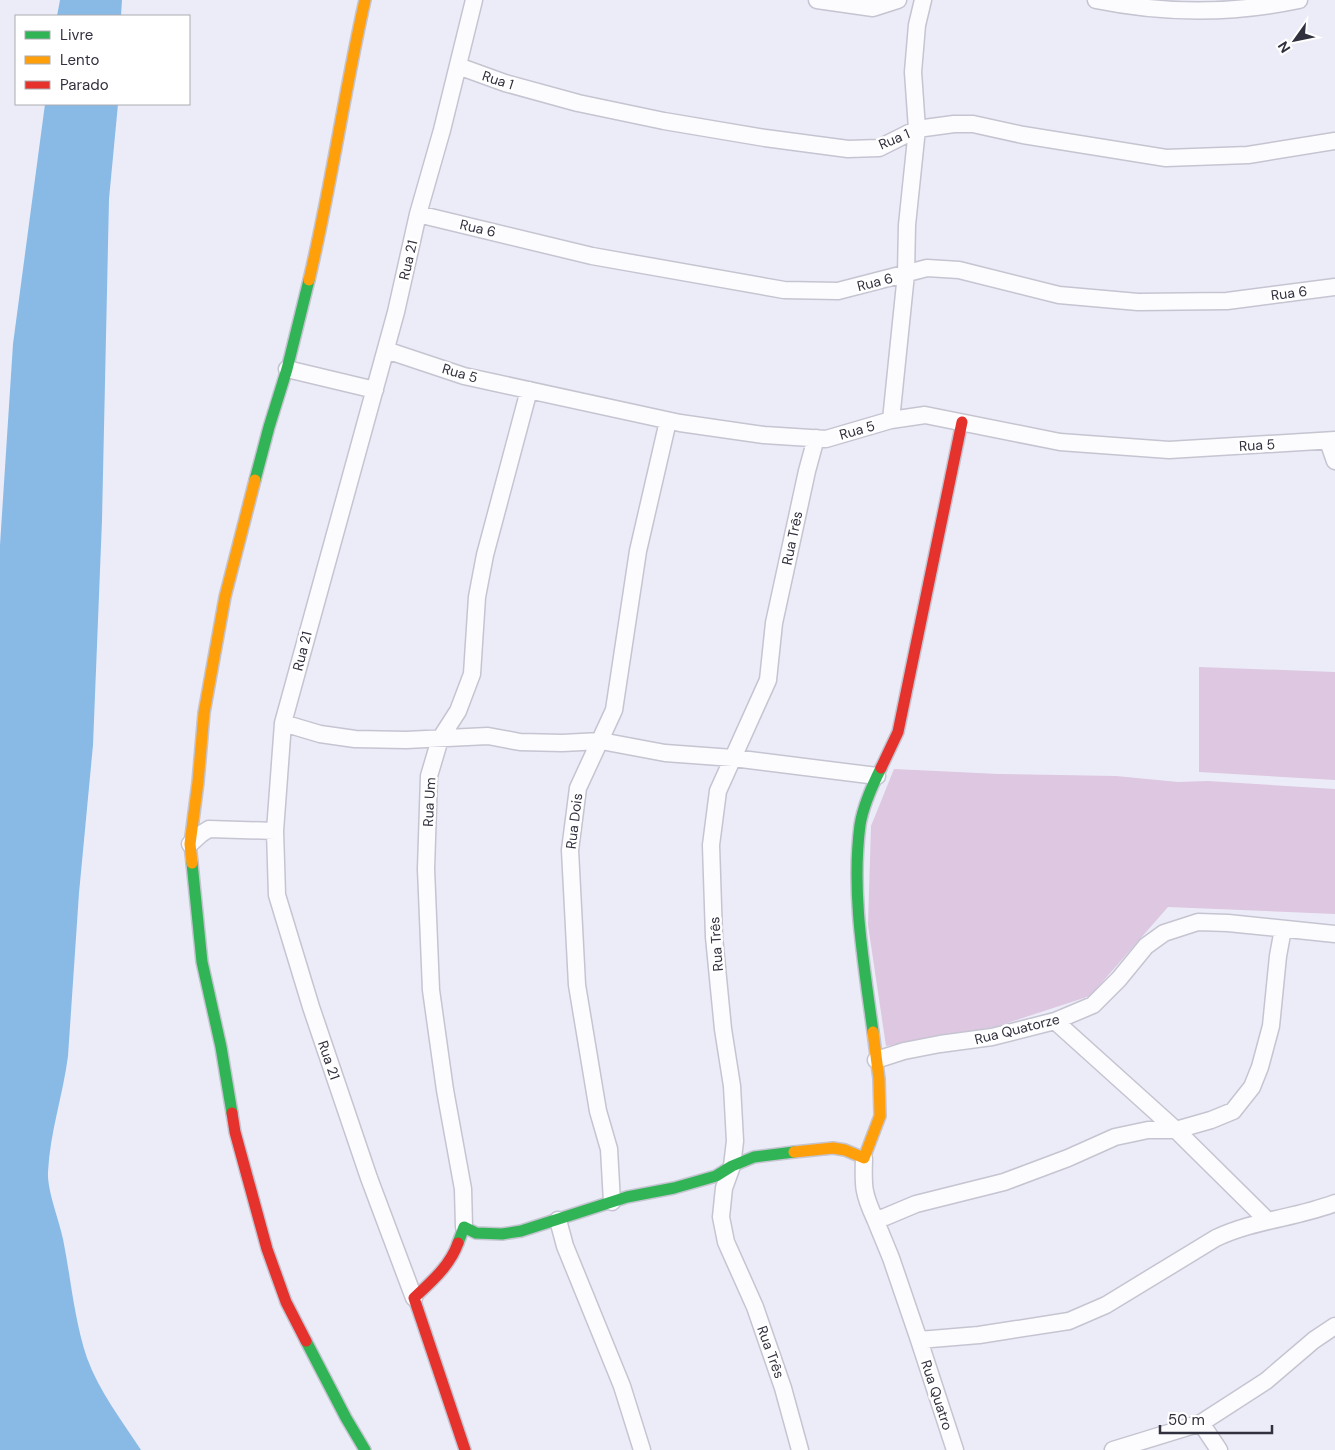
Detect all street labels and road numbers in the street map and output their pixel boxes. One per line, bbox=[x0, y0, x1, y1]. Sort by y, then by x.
street label: Rua 1 bbox=[480, 66, 516, 94]
street label: Rua 1 bbox=[876, 124, 912, 154]
street label: Rua 6 bbox=[458, 215, 498, 241]
street label: Rua 21 bbox=[395, 238, 421, 282]
street label: Rua 6 bbox=[855, 269, 895, 295]
street label: Rua 6 bbox=[1270, 282, 1308, 304]
street label: Rua 5 bbox=[440, 359, 480, 387]
street label: Rua 5 bbox=[837, 416, 877, 444]
street label: Rua 5 bbox=[1238, 435, 1276, 455]
street label: Rua Três bbox=[778, 509, 806, 567]
street label: Rua 21 bbox=[288, 629, 316, 673]
street label: Rua Um bbox=[419, 777, 439, 827]
street label: Rua Dois bbox=[562, 792, 586, 850]
street label: Rua Três bbox=[705, 916, 727, 972]
street label: Rua Quatorze bbox=[973, 1010, 1061, 1048]
street label: Rua 21 bbox=[314, 1038, 344, 1082]
street label: Rua Três bbox=[753, 1323, 789, 1381]
street label: Rua Quatro bbox=[917, 1358, 957, 1432]

